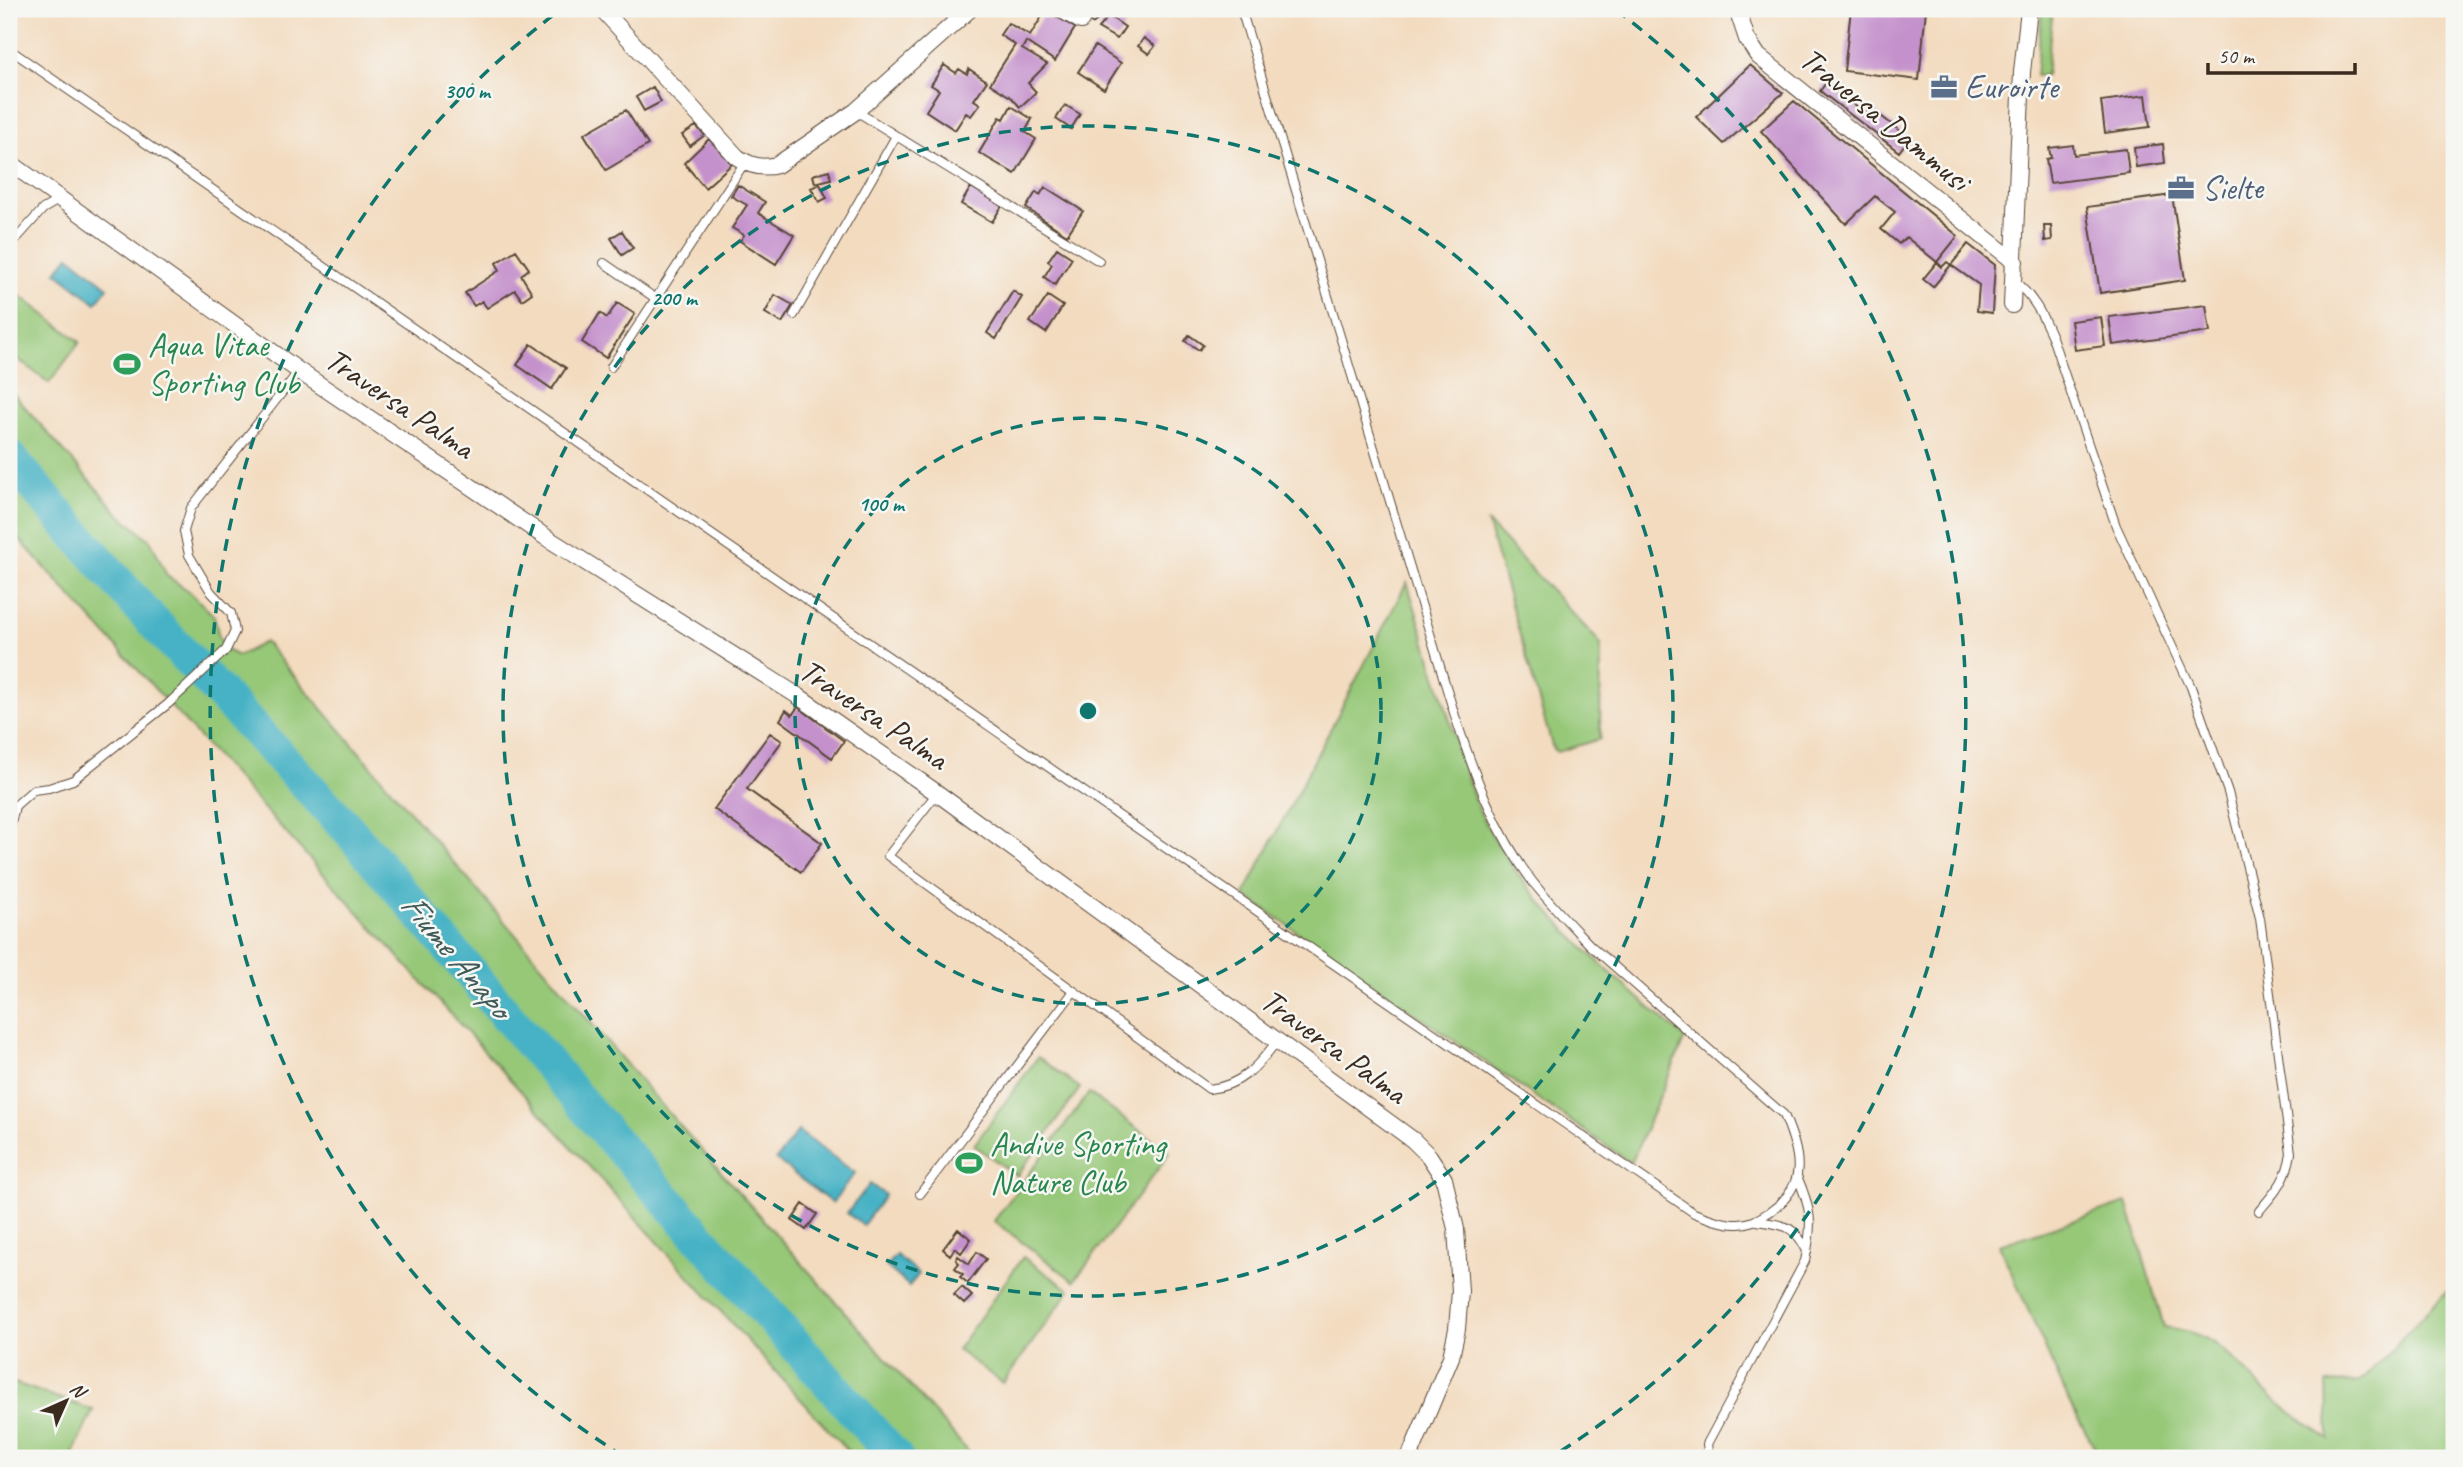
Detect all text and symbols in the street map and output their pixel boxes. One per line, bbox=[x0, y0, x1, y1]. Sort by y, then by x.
scale bar bbox=[2208, 32, 2354, 76]
street label: Traversa Dammusi bbox=[1791, 38, 1982, 203]
text: 50 m bbox=[2218, 43, 2256, 69]
place label: Euroirte bbox=[1965, 66, 2060, 108]
office icon: Euroirte bbox=[1929, 72, 1959, 102]
text: 300 m bbox=[444, 78, 492, 104]
place label: Sielte bbox=[2202, 167, 2265, 209]
office icon: Sielte bbox=[2166, 173, 2196, 203]
text: 200 m bbox=[651, 285, 699, 311]
place label: Aqua Vitae Sporting Club bbox=[148, 324, 301, 404]
street label: Traversa Palma bbox=[318, 338, 484, 469]
sports icon: Aqua Vitae Sporting Club bbox=[112, 349, 142, 379]
text: 100 m bbox=[858, 491, 906, 517]
street label: Traversa Palma bbox=[792, 649, 958, 780]
centre of rings bbox=[1076, 699, 1100, 723]
water label: Fiume Anapo bbox=[391, 883, 526, 1032]
street label: Traversa Palma bbox=[1253, 979, 1417, 1114]
place label: Andive Sporting Nature Club bbox=[990, 1123, 1168, 1203]
sports icon: Andive Sporting Nature Club bbox=[954, 1148, 984, 1178]
north arrow bbox=[32, 1366, 102, 1436]
text: N bbox=[65, 1377, 92, 1405]

